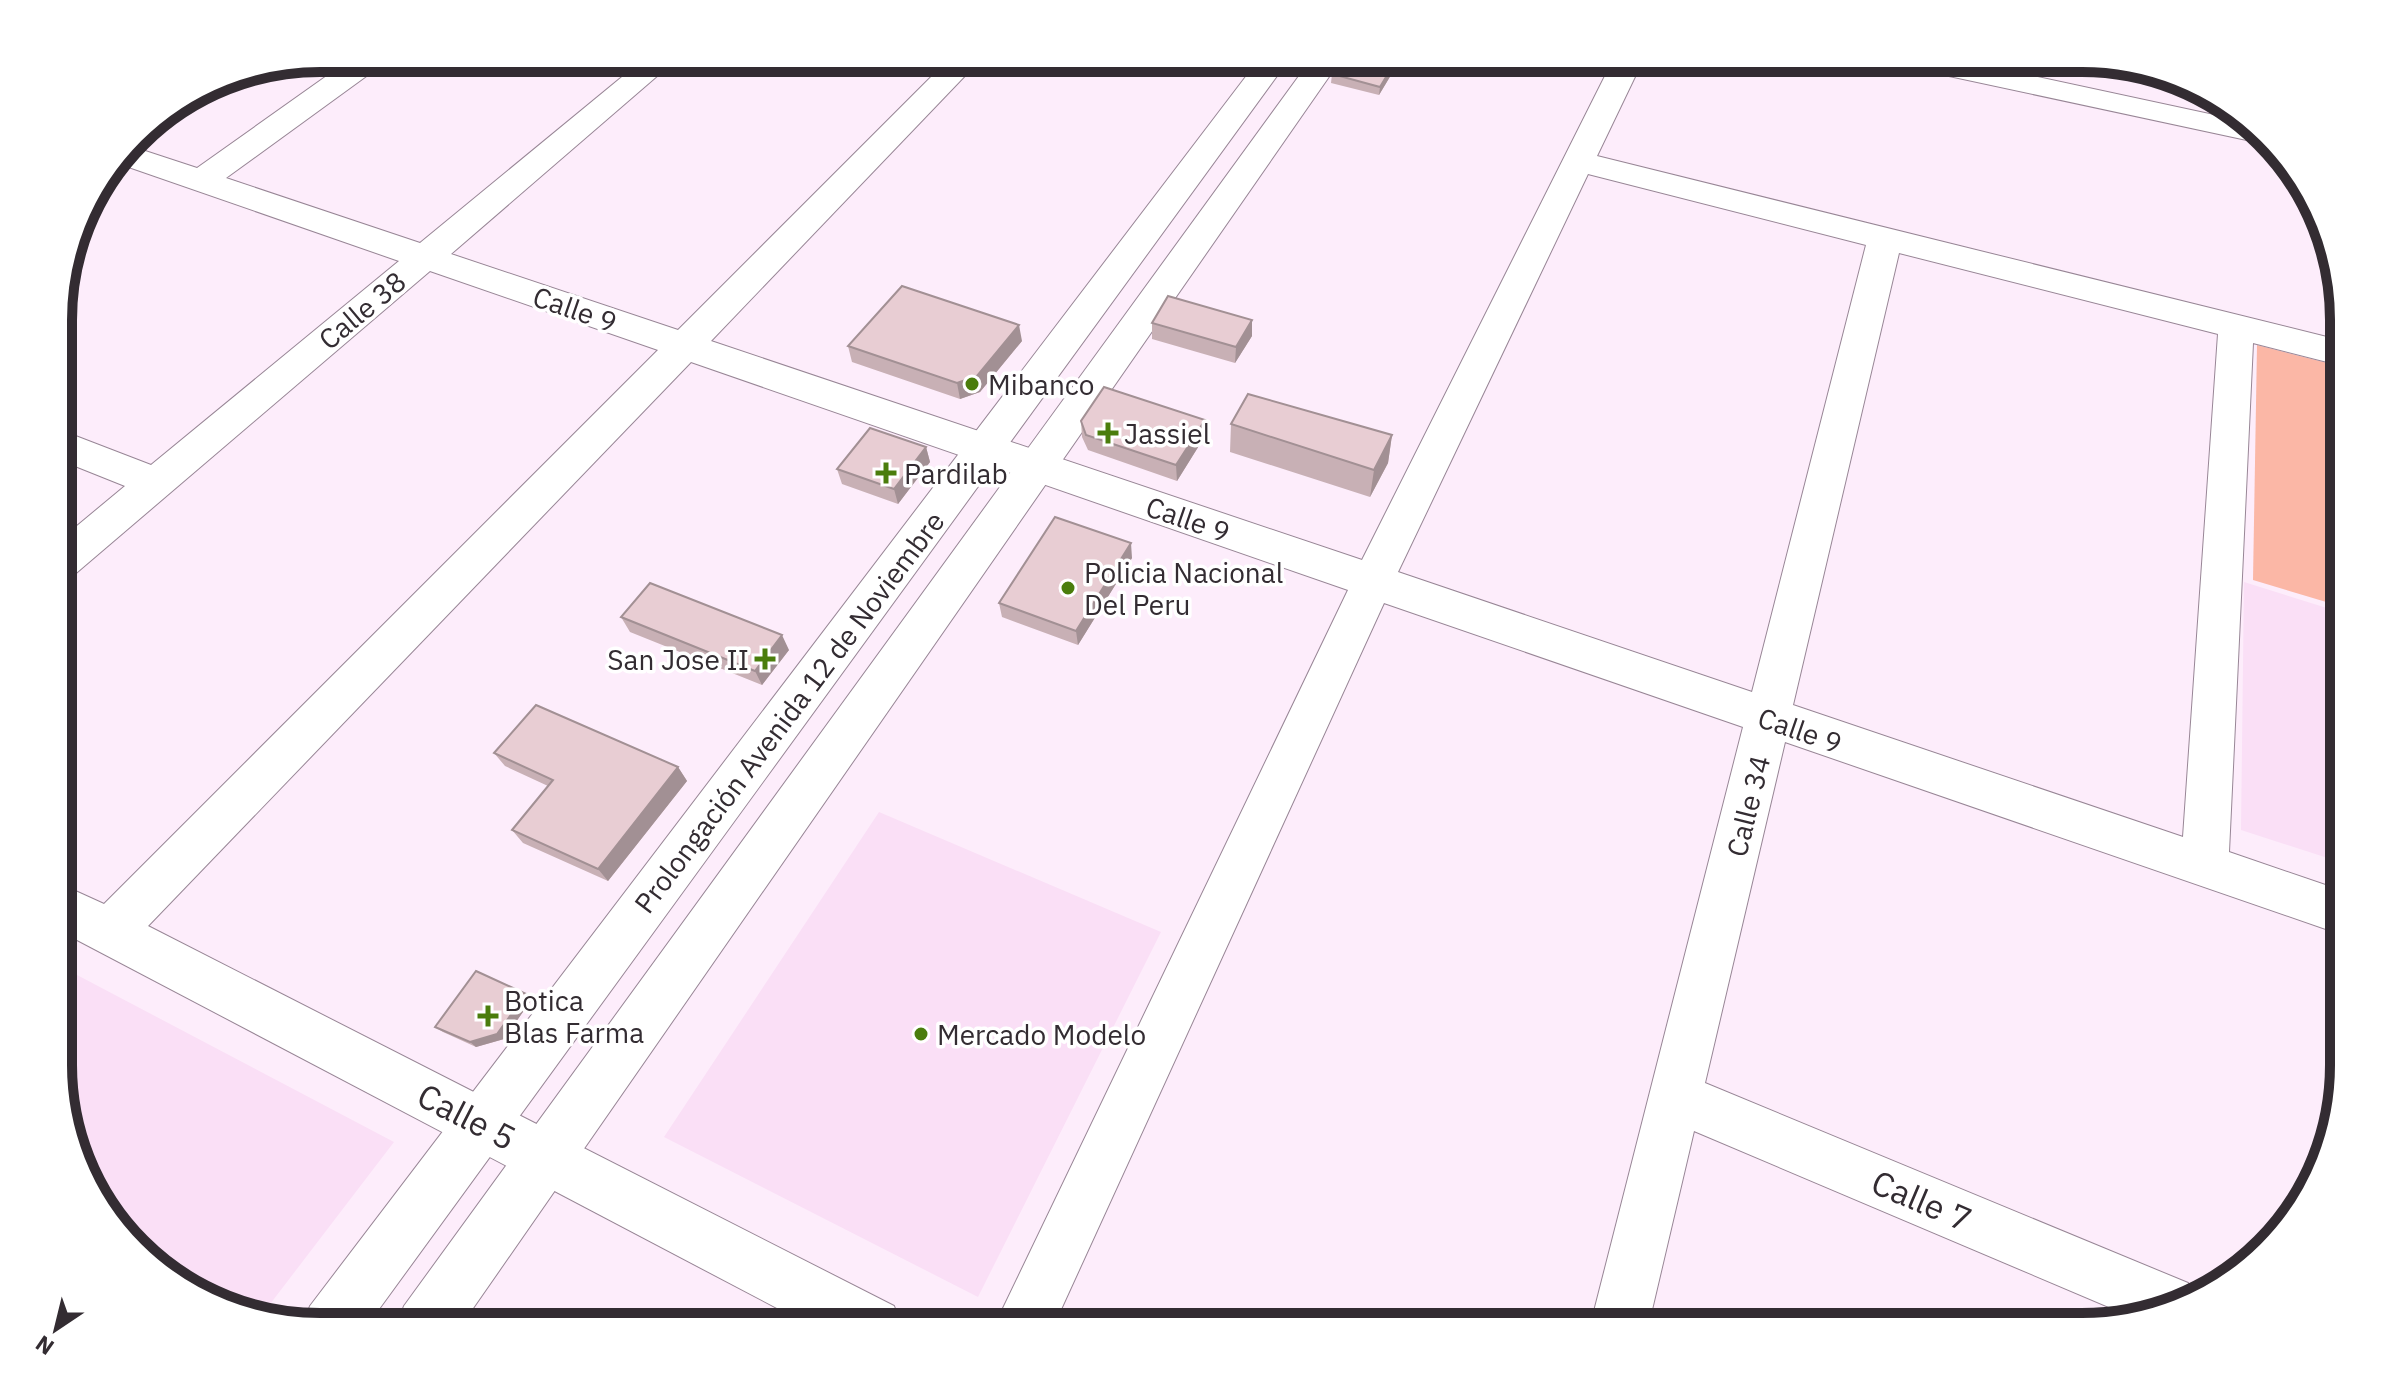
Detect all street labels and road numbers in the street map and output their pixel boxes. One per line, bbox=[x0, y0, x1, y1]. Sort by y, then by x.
street label: Calle 38 bbox=[311, 263, 413, 357]
street label: Calle 9 bbox=[528, 277, 622, 341]
street label: Calle 9 bbox=[1141, 487, 1235, 551]
street label: Prolongación Avenida 12 de Noviembre bbox=[626, 504, 952, 920]
street label: Calle 9 bbox=[1753, 698, 1847, 762]
street label: Calle 34 bbox=[1718, 752, 1778, 860]
street label: Calle 5 bbox=[410, 1073, 524, 1159]
street label: Calle 7 bbox=[1865, 1159, 1979, 1241]

